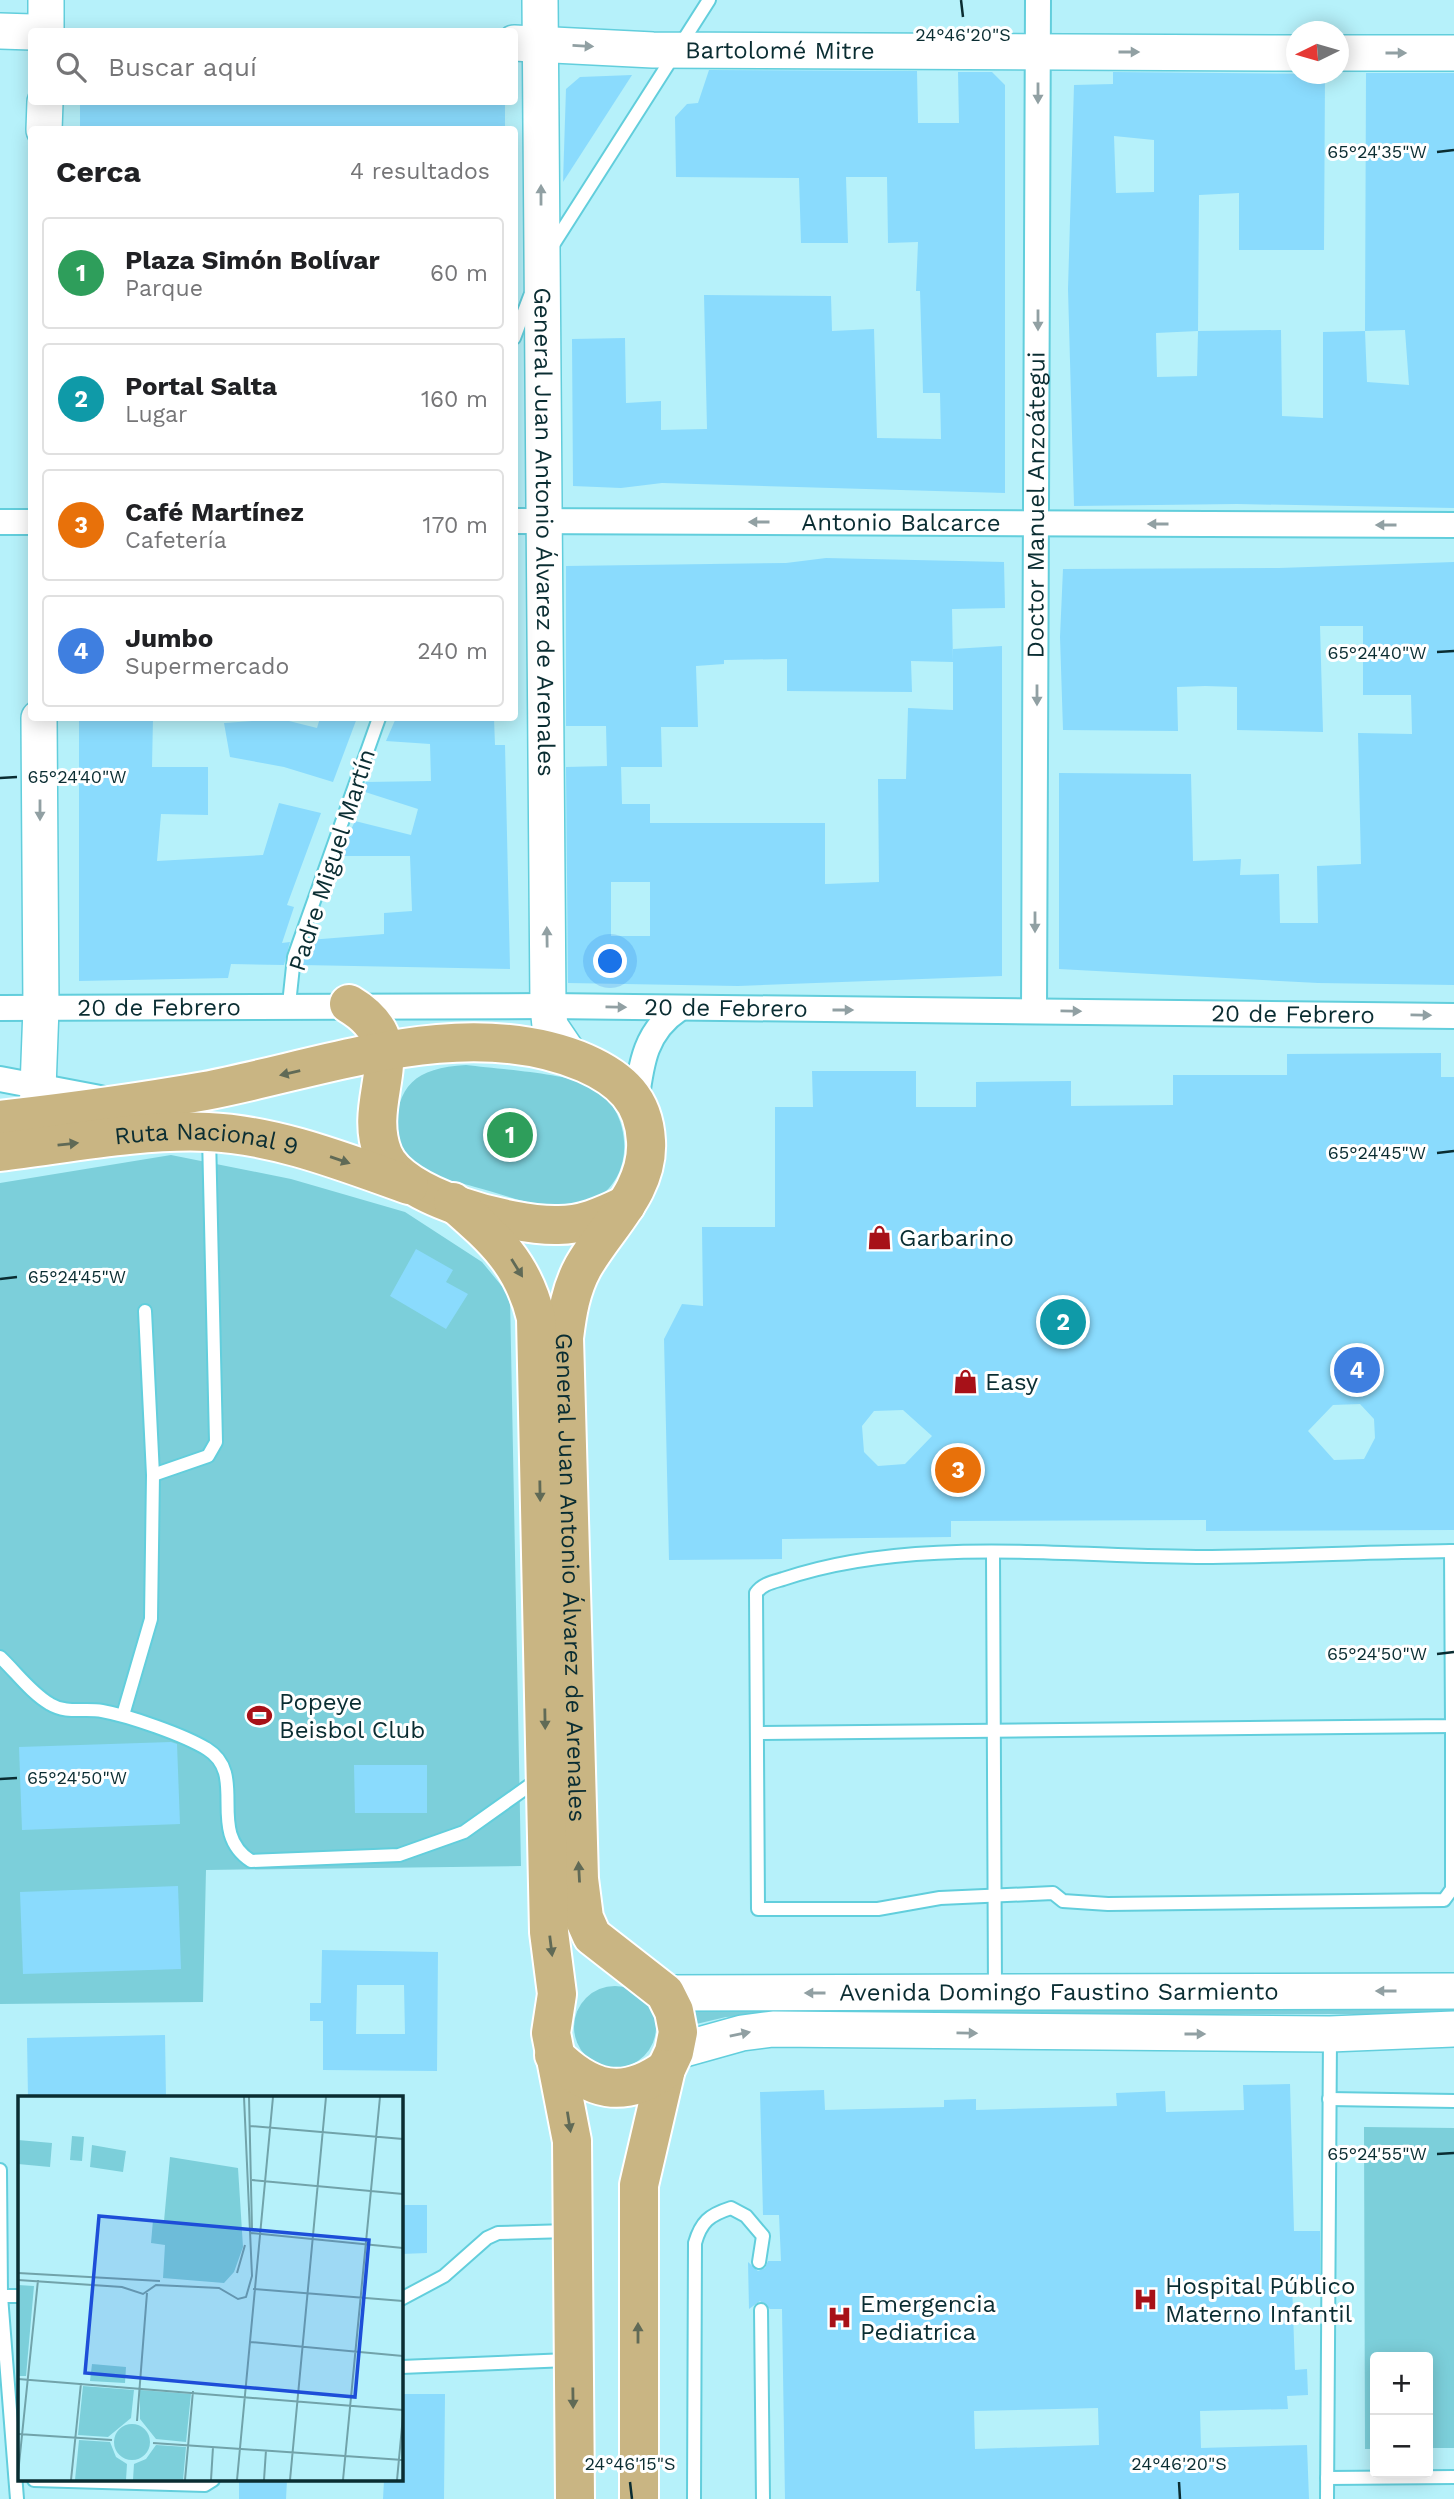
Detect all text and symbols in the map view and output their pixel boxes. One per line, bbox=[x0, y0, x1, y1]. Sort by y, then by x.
north arrow bbox=[1286, 21, 1349, 84]
text: 24°46'20"S bbox=[915, 24, 1011, 45]
search box bbox=[28, 28, 518, 105]
street label: Bartolomé Mitre bbox=[685, 36, 875, 65]
one-way arrow bbox=[572, 41, 594, 52]
one-way arrow bbox=[1118, 46, 1140, 58]
one-way arrow bbox=[1385, 47, 1407, 59]
icon: search bbox=[52, 48, 90, 86]
text: Buscar aquí bbox=[108, 52, 257, 82]
one-way arrow bbox=[1032, 82, 1044, 104]
text: 65°24'35"W bbox=[1327, 141, 1427, 162]
text: Cerca bbox=[56, 154, 141, 189]
text: 4 resultados bbox=[350, 158, 490, 185]
one-way arrow bbox=[535, 184, 547, 206]
text: Plaza Simón Bolívar bbox=[125, 245, 380, 275]
text: 1 bbox=[76, 260, 86, 287]
text: 60 m bbox=[430, 260, 488, 287]
text: Parque bbox=[125, 275, 203, 302]
street label: General Juan Antonio Álvarez de Arenales bbox=[528, 287, 560, 777]
one-way arrow bbox=[1032, 309, 1044, 331]
street label: Doctor Manuel Anzoátegui bbox=[1021, 351, 1051, 659]
text: Portal Salta bbox=[125, 371, 277, 401]
text: 2 bbox=[74, 386, 88, 413]
text: 160 m bbox=[421, 386, 488, 413]
text: Lugar bbox=[125, 401, 187, 428]
text: Café Martínez bbox=[125, 497, 304, 527]
street label: Antonio Balcarce bbox=[801, 508, 1001, 537]
text: 3 bbox=[74, 512, 88, 539]
text: 170 m bbox=[423, 512, 488, 539]
one-way arrow bbox=[748, 516, 770, 528]
one-way arrow bbox=[1147, 518, 1169, 530]
one-way arrow bbox=[1375, 519, 1397, 531]
text: Cafetería bbox=[125, 527, 227, 554]
text: Jumbo bbox=[125, 623, 213, 653]
text: 4 bbox=[74, 638, 88, 665]
text: 240 m bbox=[417, 638, 488, 665]
text: 65°24'40"W bbox=[1327, 642, 1427, 663]
text: Supermercado bbox=[125, 653, 289, 680]
one-way arrow bbox=[1031, 684, 1043, 706]
street label: Padre Miguel Martín bbox=[283, 745, 381, 975]
text: 65°24'40"W bbox=[27, 766, 127, 787]
one-way arrow bbox=[34, 799, 46, 821]
one-way arrow bbox=[1029, 911, 1041, 933]
one-way arrow bbox=[541, 926, 553, 948]
your location bbox=[593, 944, 627, 978]
street label: 20 de Febrero bbox=[77, 993, 241, 1022]
street label: 20 de Febrero bbox=[644, 993, 808, 1023]
street label: 20 de Febrero bbox=[1211, 999, 1375, 1029]
one-way arrow bbox=[605, 1002, 627, 1013]
one-way arrow bbox=[833, 1004, 855, 1016]
one-way arrow bbox=[1060, 1005, 1082, 1017]
one-way arrow bbox=[1410, 1010, 1432, 1021]
one-way arrow bbox=[279, 1068, 301, 1079]
pin: 1 bbox=[487, 1109, 533, 1161]
street label: Ruta Nacional 9 bbox=[113, 1118, 301, 1161]
one-way arrow bbox=[57, 1138, 79, 1149]
text: 65°24'45"W bbox=[1328, 1142, 1426, 1163]
one-way arrow bbox=[330, 1155, 351, 1166]
shop icon: Garbarino bbox=[865, 1224, 893, 1252]
place label: Garbarino bbox=[899, 1224, 1014, 1252]
one-way arrow bbox=[510, 1258, 523, 1277]
text: 65°24'45"W bbox=[28, 1266, 126, 1287]
pin: 2 bbox=[1040, 1296, 1086, 1348]
street label: General Juan Antonio Álvarez de Arenales bbox=[550, 1332, 591, 1822]
pin: 4 bbox=[1334, 1344, 1380, 1396]
shop icon: Easy bbox=[951, 1368, 979, 1396]
place label: Easy bbox=[985, 1368, 1039, 1396]
pin: 3 bbox=[935, 1444, 981, 1496]
one-way arrow bbox=[534, 1480, 546, 1502]
text: 65°24'50"W bbox=[1327, 1643, 1427, 1664]
place label: Popeye Beisbol Club bbox=[279, 1688, 425, 1744]
sports icon: Popeye Beisbol Club bbox=[245, 1702, 273, 1730]
one-way arrow bbox=[539, 1708, 550, 1730]
text: 65°24'50"W bbox=[27, 1767, 127, 1788]
one-way arrow bbox=[574, 1861, 585, 1883]
one-way arrow bbox=[545, 1935, 556, 1957]
street label: Avenida Domingo Faustino Sarmiento bbox=[839, 1977, 1279, 2007]
one-way arrow bbox=[1375, 1985, 1397, 1997]
one-way arrow bbox=[804, 1987, 826, 1999]
one-way arrow bbox=[956, 2027, 978, 2039]
one-way arrow bbox=[1184, 2028, 1206, 2040]
one-way arrow bbox=[729, 2029, 751, 2040]
inset map bbox=[18, 2096, 402, 2482]
one-way arrow bbox=[564, 2111, 575, 2133]
text: 65°24'55"W bbox=[1327, 2143, 1427, 2164]
place label: Hospital Público Materno Infantil bbox=[1165, 2272, 1355, 2328]
hospital icon: Hospital Público Materno Infantil bbox=[1131, 2286, 1159, 2314]
place label: Emergencia Pediatrica bbox=[860, 2290, 996, 2346]
hospital icon: Emergencia Pediatrica bbox=[826, 2304, 854, 2332]
one-way arrow bbox=[632, 2322, 644, 2344]
map controls bbox=[1370, 2352, 1433, 2478]
button: + bbox=[1370, 2352, 1433, 2415]
one-way arrow bbox=[567, 2388, 579, 2410]
button: − bbox=[1370, 2415, 1433, 2478]
text: 24°46'15"S bbox=[584, 2453, 676, 2474]
text: 24°46'20"S bbox=[1131, 2453, 1227, 2474]

